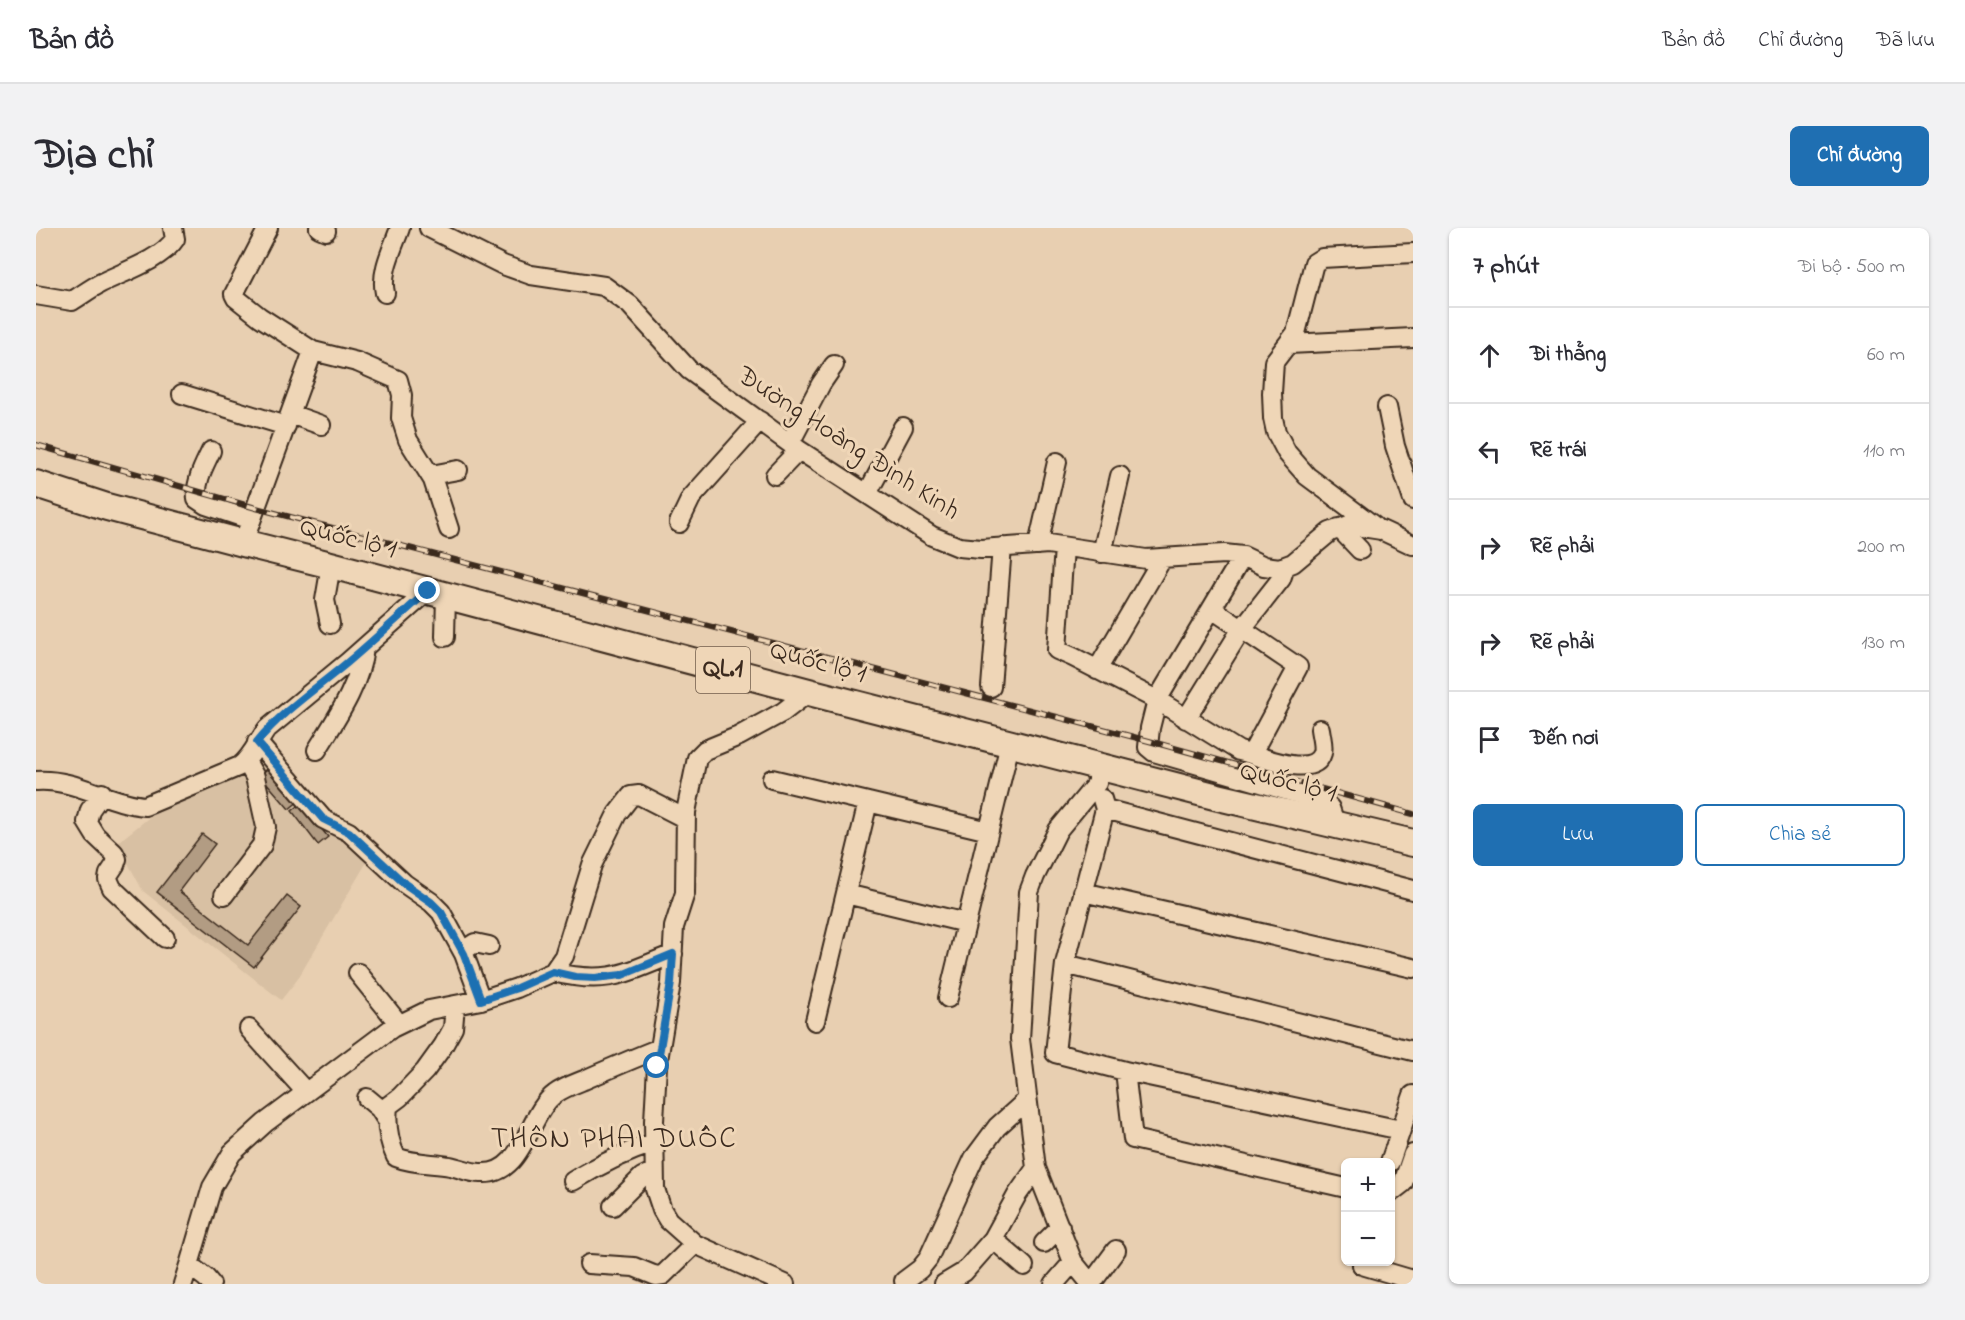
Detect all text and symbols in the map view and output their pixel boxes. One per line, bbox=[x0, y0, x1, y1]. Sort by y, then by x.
text: Bản đồ bbox=[30, 21, 114, 62]
text: Bản đồ bbox=[1662, 26, 1725, 56]
text: Chỉ đường bbox=[1758, 26, 1843, 56]
text: Đã lưu bbox=[1876, 26, 1935, 56]
text: Địa chỉ bbox=[36, 126, 154, 187]
button: Chỉ đường bbox=[1790, 126, 1929, 186]
text: 7 phút bbox=[1473, 248, 1539, 286]
text: Đi bộ · 500 m bbox=[1798, 253, 1905, 282]
icon: ahead bbox=[1473, 339, 1506, 372]
text: Đi thẳng bbox=[1530, 339, 1606, 371]
text: 60 m bbox=[1867, 341, 1905, 370]
street label: Đường Hoàng Đình Kinh bbox=[728, 357, 967, 531]
icon: left bbox=[1473, 435, 1506, 468]
text: Rẽ trái bbox=[1530, 435, 1587, 467]
text: 110 m bbox=[1863, 437, 1905, 466]
street label: Quốc lộ 1 bbox=[295, 508, 401, 570]
icon: right bbox=[1473, 531, 1506, 564]
text: Rẽ phải bbox=[1530, 531, 1594, 563]
text: 200 m bbox=[1857, 533, 1905, 562]
route end bbox=[414, 577, 440, 603]
icon: right bbox=[1473, 627, 1506, 660]
text: Rẽ phải bbox=[1530, 627, 1594, 659]
text: 130 m bbox=[1861, 629, 1905, 658]
street label: Quốc lộ 1 bbox=[765, 631, 871, 695]
road number: QL.1 bbox=[696, 647, 750, 693]
icon: arrive bbox=[1473, 723, 1506, 756]
text: Đến nơi bbox=[1530, 723, 1599, 755]
street label: Quốc lộ 1 bbox=[1235, 752, 1341, 814]
button: Lưu bbox=[1473, 804, 1683, 866]
button: Chia sẻ bbox=[1695, 804, 1905, 866]
route start bbox=[643, 1052, 669, 1078]
district label: THÔN PHAI DUỐC bbox=[491, 1118, 737, 1162]
map controls bbox=[1341, 1158, 1395, 1266]
button: + bbox=[1341, 1158, 1395, 1212]
button: − bbox=[1341, 1212, 1395, 1266]

